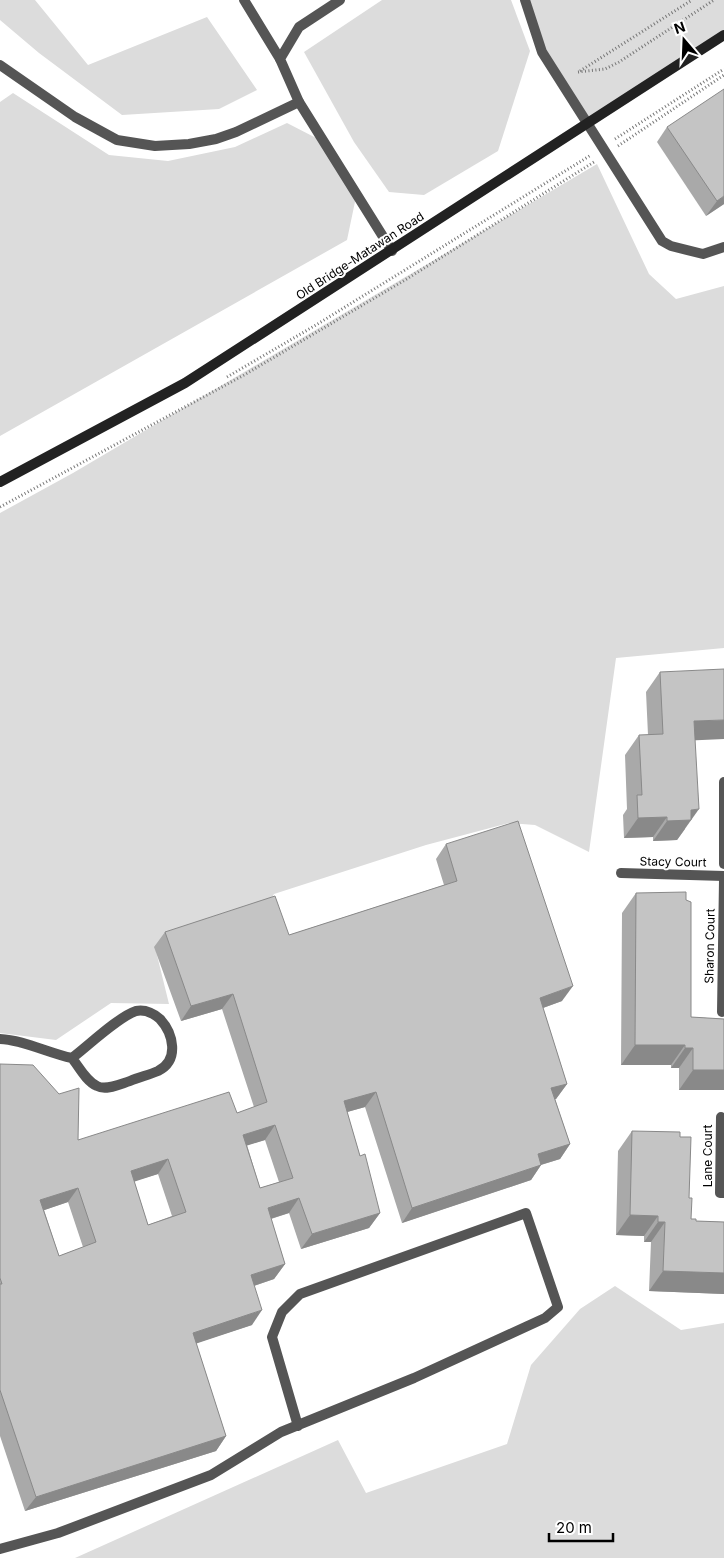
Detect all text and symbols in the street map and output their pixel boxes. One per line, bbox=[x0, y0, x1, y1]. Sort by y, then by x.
north arrow bbox=[659, 15, 709, 65]
text: N bbox=[672, 17, 687, 37]
street label: Old Bridge-Matawan Road bbox=[293, 209, 427, 303]
street label: Stacy Court bbox=[639, 853, 707, 870]
street label: Sharon Court bbox=[701, 908, 718, 984]
street label: Lane Court bbox=[700, 1125, 715, 1187]
scale bar bbox=[549, 1510, 613, 1542]
text: 20 m bbox=[556, 1518, 592, 1537]

